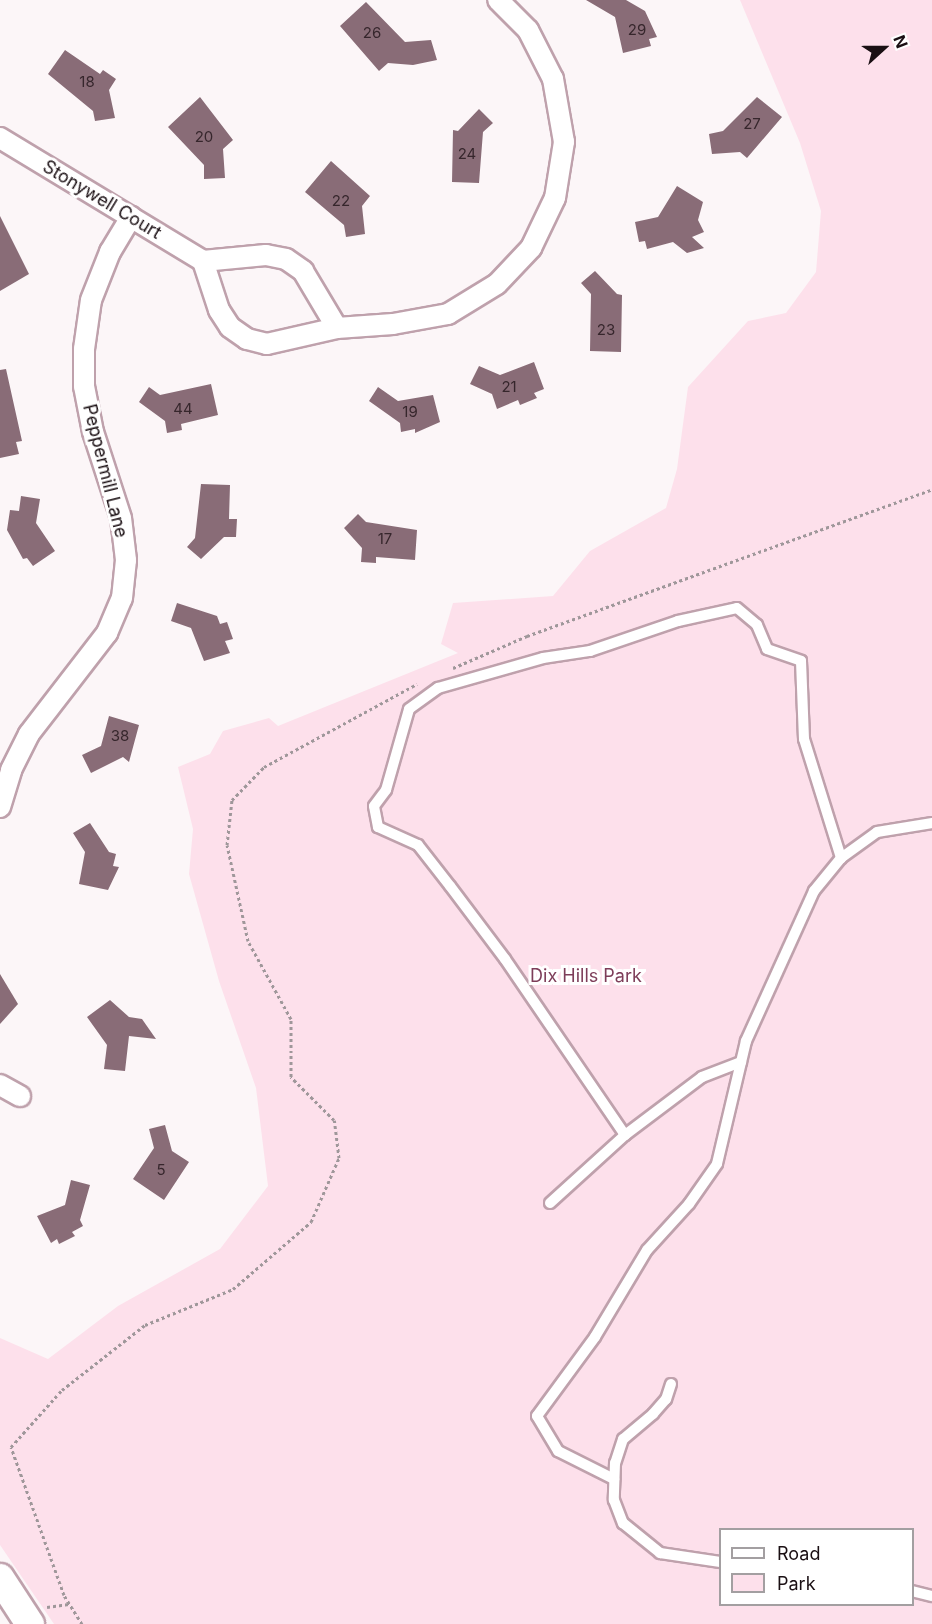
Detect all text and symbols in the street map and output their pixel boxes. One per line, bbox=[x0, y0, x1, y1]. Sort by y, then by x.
north arrow bbox=[854, 18, 914, 78]
house number: 29 bbox=[628, 21, 646, 39]
house number: 26 bbox=[363, 24, 381, 42]
text: N bbox=[889, 32, 912, 51]
house number: 18 bbox=[79, 73, 95, 91]
house number: 27 bbox=[743, 115, 761, 133]
house number: 20 bbox=[195, 128, 213, 146]
house number: 24 bbox=[458, 145, 476, 163]
street label: Stonywell Court bbox=[39, 156, 165, 244]
house number: 22 bbox=[332, 192, 350, 210]
house number: 23 bbox=[597, 321, 615, 339]
house number: 21 bbox=[501, 378, 517, 396]
house number: 44 bbox=[173, 400, 193, 418]
street label: Peppermill Lane bbox=[78, 402, 132, 540]
house number: 19 bbox=[402, 403, 418, 421]
house number: 17 bbox=[378, 530, 392, 548]
house number: 38 bbox=[111, 727, 129, 745]
park label: Dix Hills Park bbox=[530, 965, 642, 987]
house number: 5 bbox=[156, 1161, 166, 1179]
legend bbox=[719, 1528, 914, 1606]
text: Road bbox=[777, 1543, 820, 1564]
text: Park bbox=[777, 1573, 816, 1594]

